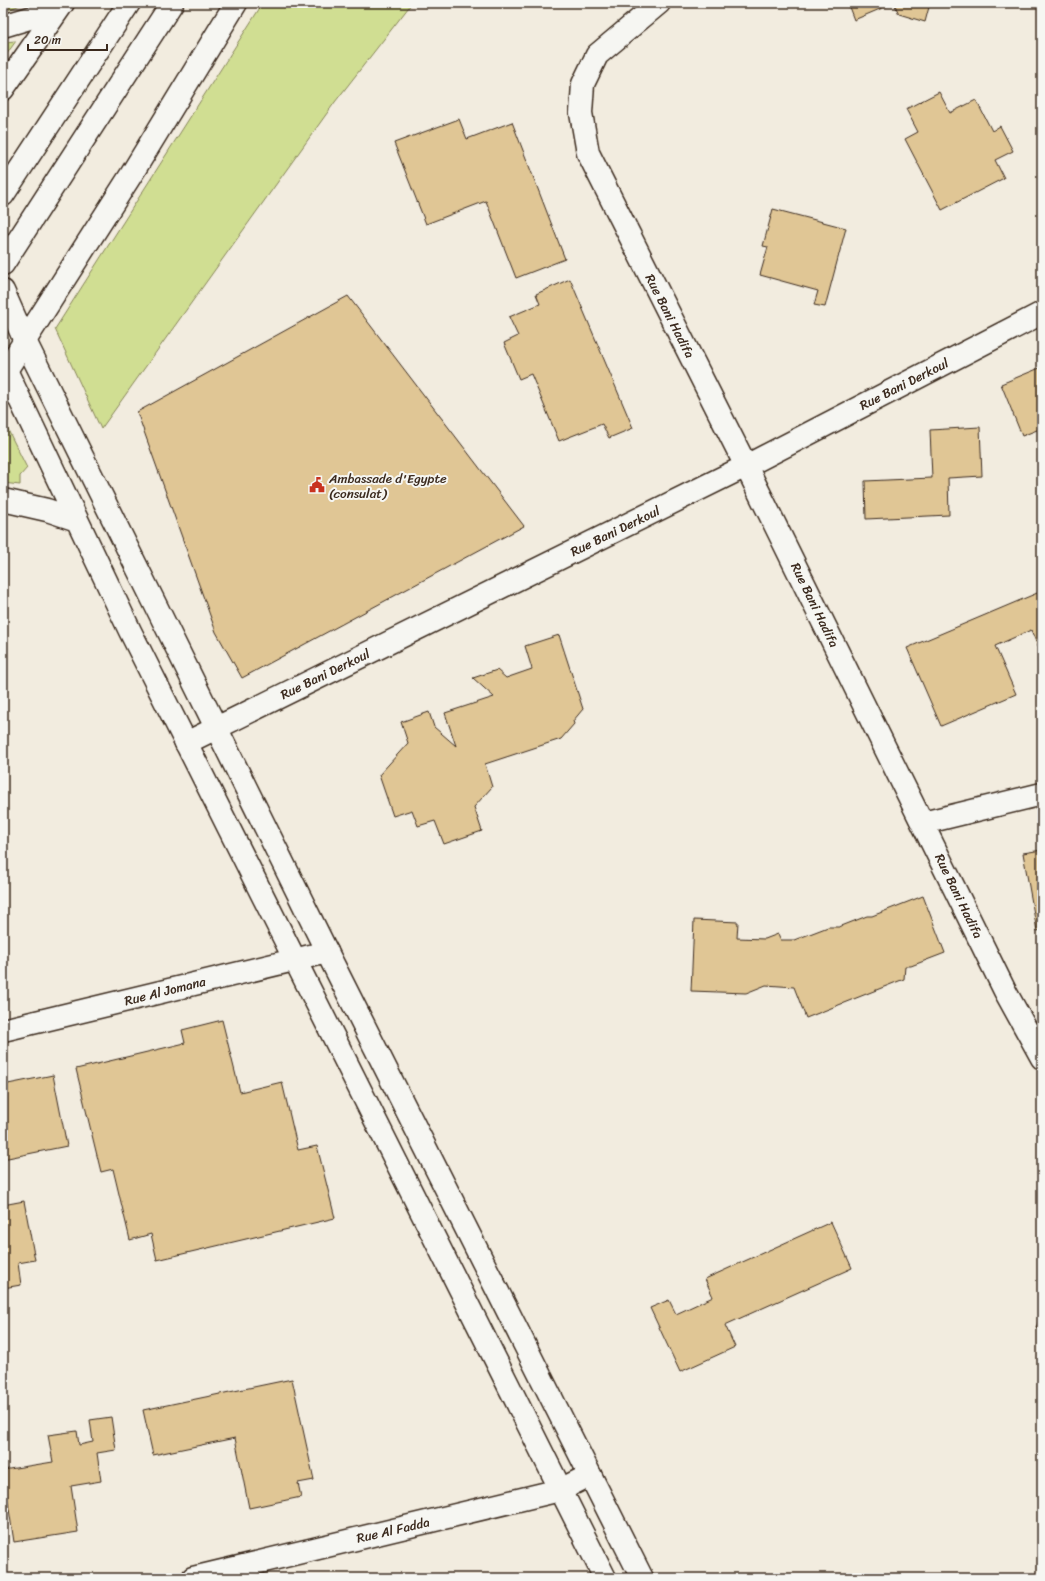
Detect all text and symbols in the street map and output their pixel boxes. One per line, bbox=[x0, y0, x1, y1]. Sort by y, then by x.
scale bar bbox=[28, 26, 107, 52]
text: 20 m bbox=[34, 29, 61, 51]
street label: Rue Bani Hadifa bbox=[639, 270, 701, 363]
street label: Rue Bani Derkoul bbox=[855, 351, 953, 416]
place label: Ambassade d'Egypte (consulat) bbox=[328, 467, 447, 505]
public building icon: Ambassade d'Egypte (consulat) bbox=[308, 476, 326, 494]
street label: Rue Bani Derkoul bbox=[566, 499, 664, 563]
street label: Rue Bani Hadifa bbox=[784, 559, 846, 652]
street label: Rue Bani Derkoul bbox=[276, 642, 374, 706]
street label: Rue Bani Hadifa bbox=[928, 850, 990, 943]
street label: Rue Al Jomana bbox=[122, 970, 209, 1012]
street label: Rue Al Fadda bbox=[354, 1510, 432, 1550]

